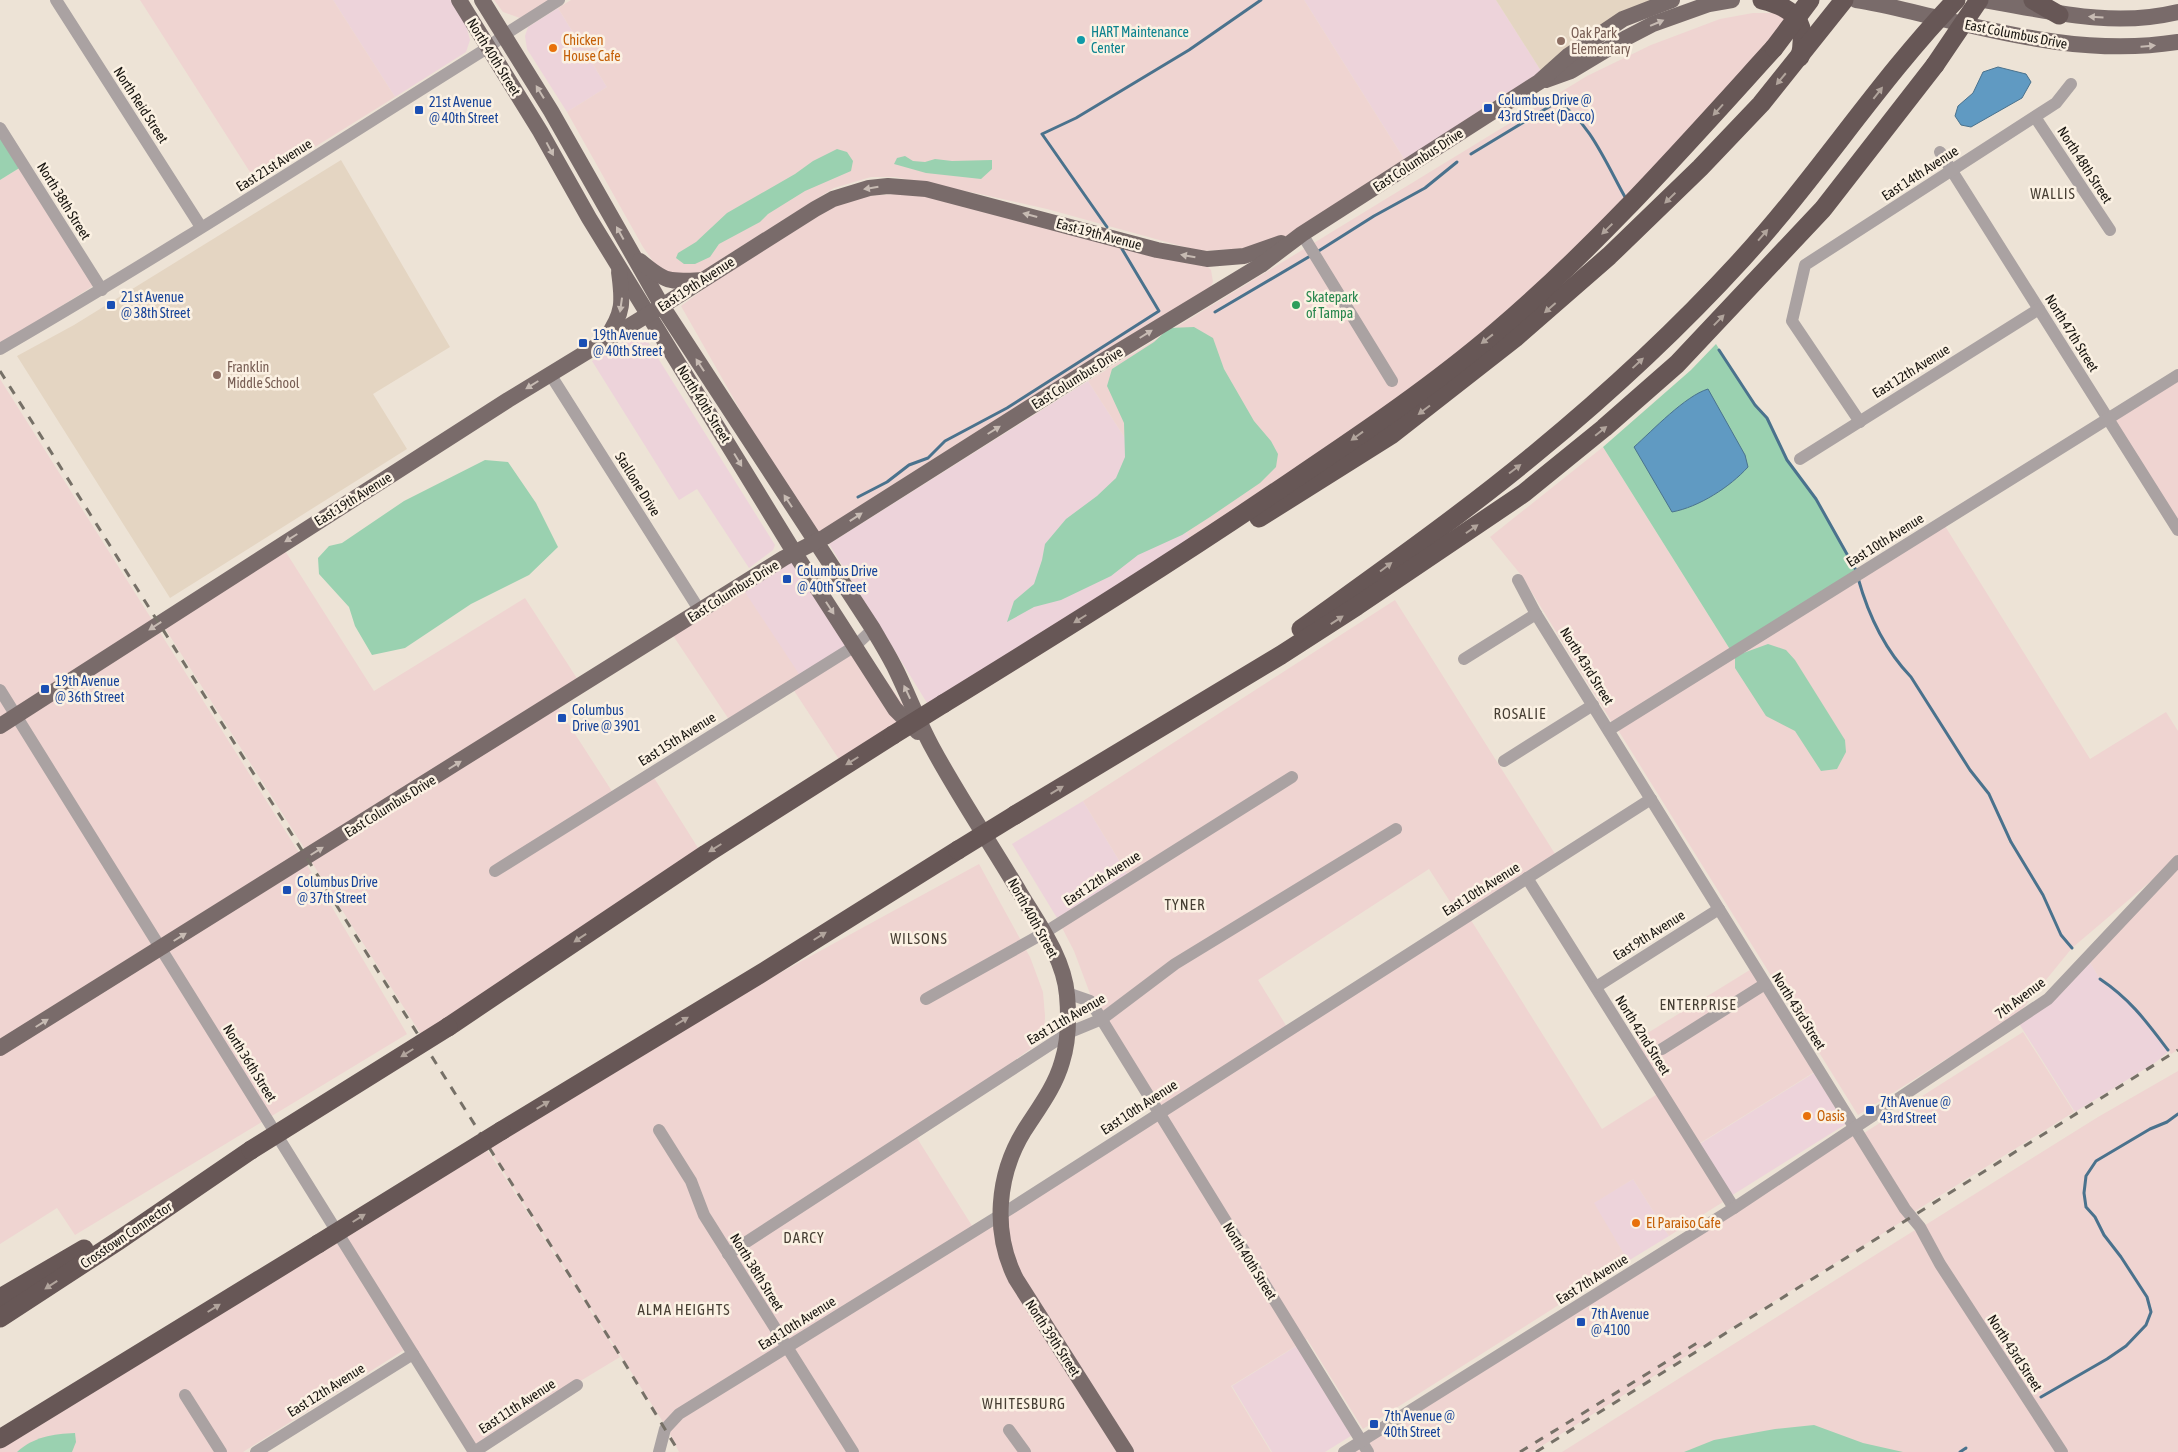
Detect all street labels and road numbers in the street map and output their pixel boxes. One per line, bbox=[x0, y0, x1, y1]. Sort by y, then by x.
street label: North 40th Street bbox=[464, 15, 524, 99]
street label: East Columbus Drive bbox=[1963, 16, 2069, 52]
street label: North Reid Street bbox=[110, 64, 172, 146]
street label: North 48th Street bbox=[2054, 124, 2116, 206]
street label: East Columbus Drive bbox=[1370, 125, 1466, 195]
street label: East 21st Avenue bbox=[233, 135, 315, 195]
street label: East 14th Avenue bbox=[1879, 142, 1961, 204]
street label: North 38th Street bbox=[34, 159, 94, 243]
street label: East 19th Avenue bbox=[1054, 215, 1144, 253]
street label: East 19th Avenue bbox=[655, 253, 737, 315]
street label: North 47th Street bbox=[2042, 291, 2102, 375]
street label: East 12th Avenue bbox=[1869, 341, 1953, 401]
street label: East Columbus Drive bbox=[1029, 344, 1125, 412]
street label: North 40th Street bbox=[674, 362, 734, 446]
street label: Stallone Drive bbox=[612, 449, 664, 519]
street label: East 19th Avenue bbox=[311, 469, 395, 529]
street label: East 10th Avenue bbox=[1843, 510, 1927, 570]
street label: East Columbus Drive bbox=[685, 557, 781, 625]
street label: North 43rd Street bbox=[1557, 624, 1617, 708]
street label: East 15th Avenue bbox=[635, 709, 719, 769]
street label: East Columbus Drive bbox=[342, 772, 438, 840]
street label: East 12th Avenue bbox=[1061, 847, 1143, 909]
street label: East 10th Avenue bbox=[1439, 859, 1523, 919]
street label: North 40th Street bbox=[1005, 876, 1061, 960]
street label: East 9th Avenue bbox=[1610, 907, 1688, 963]
street label: North 43rd Street bbox=[1769, 969, 1829, 1053]
street label: 7th Avenue bbox=[1992, 974, 2048, 1022]
street label: East 11th Avenue bbox=[1024, 990, 1108, 1048]
street label: North 42nd Street bbox=[1612, 992, 1674, 1078]
street label: North 36th Street bbox=[220, 1021, 280, 1105]
street label: East 10th Avenue bbox=[1098, 1076, 1180, 1138]
street label: Crosstown Connector bbox=[77, 1198, 175, 1272]
street label: North 40th Street bbox=[1220, 1219, 1280, 1303]
street label: North 38th Street bbox=[727, 1230, 787, 1314]
street label: East 7th Avenue bbox=[1553, 1251, 1631, 1307]
street label: East 10th Avenue bbox=[755, 1293, 839, 1353]
street label: North 39th Street bbox=[1022, 1297, 1084, 1379]
street label: North 43rd Street bbox=[1984, 1312, 2046, 1394]
street label: East 12th Avenue bbox=[284, 1360, 368, 1420]
street label: East 11th Avenue bbox=[476, 1375, 558, 1437]

